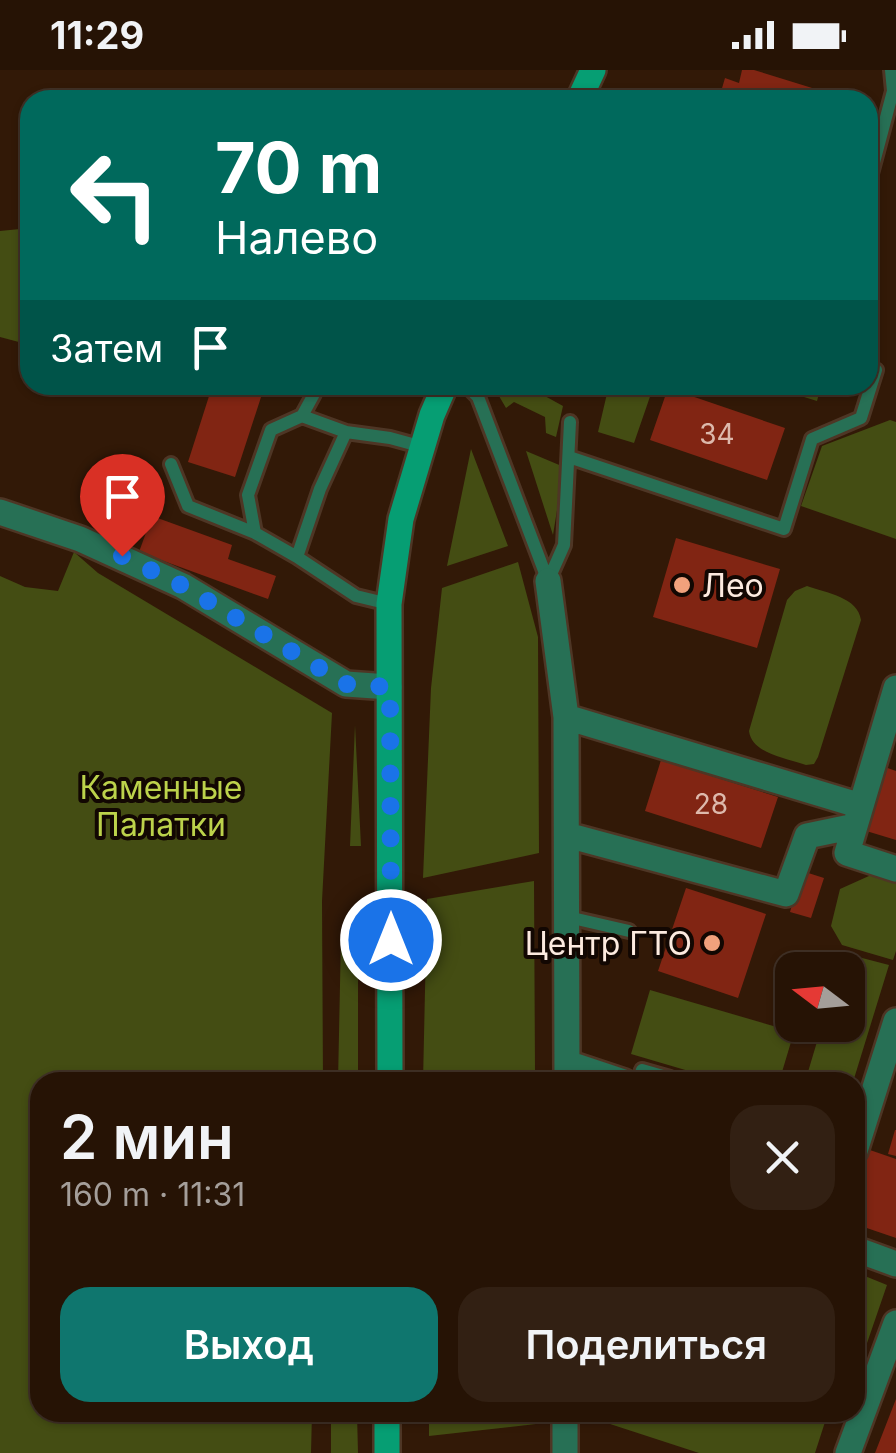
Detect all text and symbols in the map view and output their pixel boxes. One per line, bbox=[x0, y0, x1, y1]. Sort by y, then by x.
text: 11:29 bbox=[50, 12, 144, 58]
text: 70 m bbox=[215, 125, 382, 210]
icon: left bbox=[50, 130, 180, 260]
text: Налево bbox=[215, 210, 378, 265]
icon: arrive bbox=[183, 320, 238, 375]
text: Затем bbox=[50, 325, 163, 371]
house number: 34 bbox=[699, 417, 735, 451]
pin bbox=[80, 454, 165, 557]
icon: arrive bbox=[95, 469, 150, 524]
place label: Лео bbox=[702, 566, 764, 605]
marker: Лео bbox=[671, 574, 693, 596]
park label: Каменные Палатки bbox=[80, 768, 242, 844]
house number: 28 bbox=[694, 787, 728, 821]
position arrow bbox=[339, 888, 443, 992]
place label: Центр ГТО bbox=[525, 924, 692, 963]
marker: Центр ГТО bbox=[701, 932, 723, 954]
north arrow bbox=[775, 952, 865, 1042]
map controls bbox=[775, 952, 865, 1042]
text: 2 мин bbox=[60, 1101, 234, 1173]
button: close bbox=[730, 1105, 835, 1210]
text: 160 m · 11:31 bbox=[60, 1175, 245, 1214]
button: Выход bbox=[60, 1287, 438, 1402]
button: Поделиться bbox=[458, 1287, 835, 1402]

